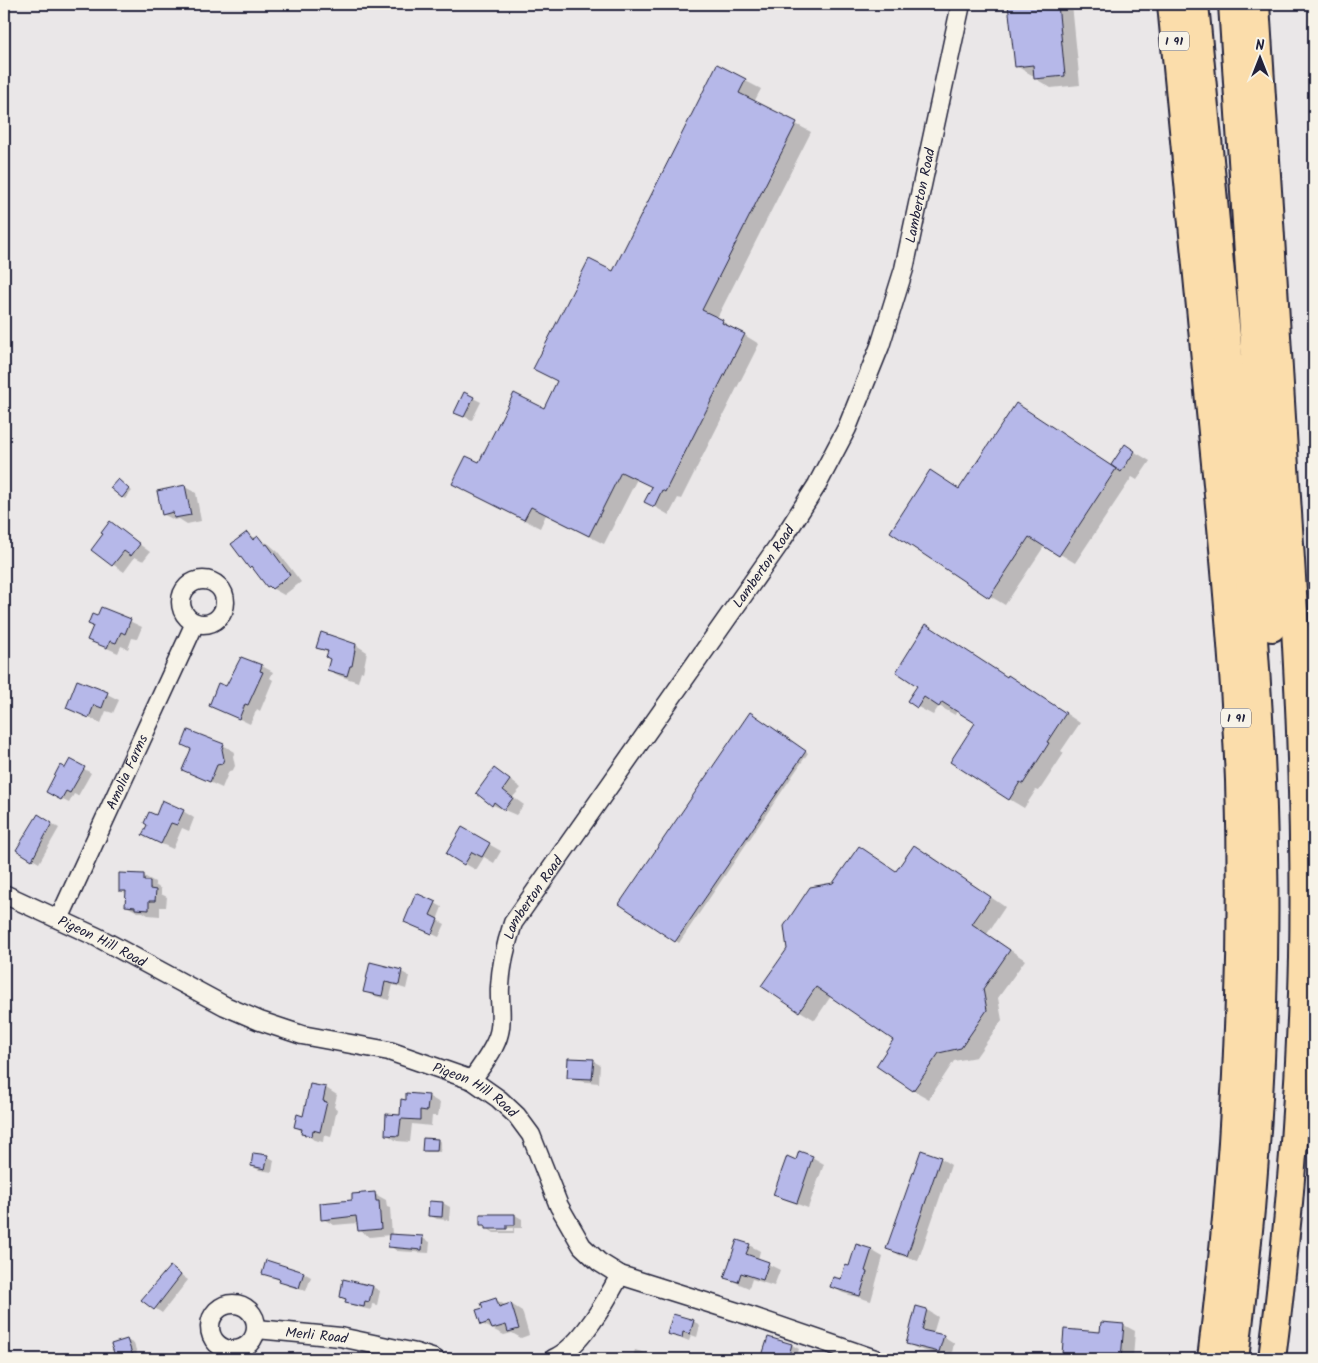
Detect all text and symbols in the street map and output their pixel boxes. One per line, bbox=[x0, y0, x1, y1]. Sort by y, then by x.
road number: I 91 bbox=[1159, 31, 1189, 50]
north arrow bbox=[1236, 32, 1286, 82]
text: N bbox=[1256, 35, 1265, 57]
street label: Lamberton Road bbox=[900, 145, 942, 245]
street label: Lamberton Road bbox=[728, 520, 801, 613]
road number: I 91 bbox=[1221, 708, 1251, 728]
street label: Amolia Farms bbox=[101, 731, 154, 813]
street label: Lamberton Road bbox=[498, 851, 569, 942]
street label: Pigeon Hill Road bbox=[54, 910, 151, 974]
street label: Pigeon Hill Road bbox=[429, 1057, 523, 1124]
street label: Merli Road bbox=[284, 1322, 351, 1351]

